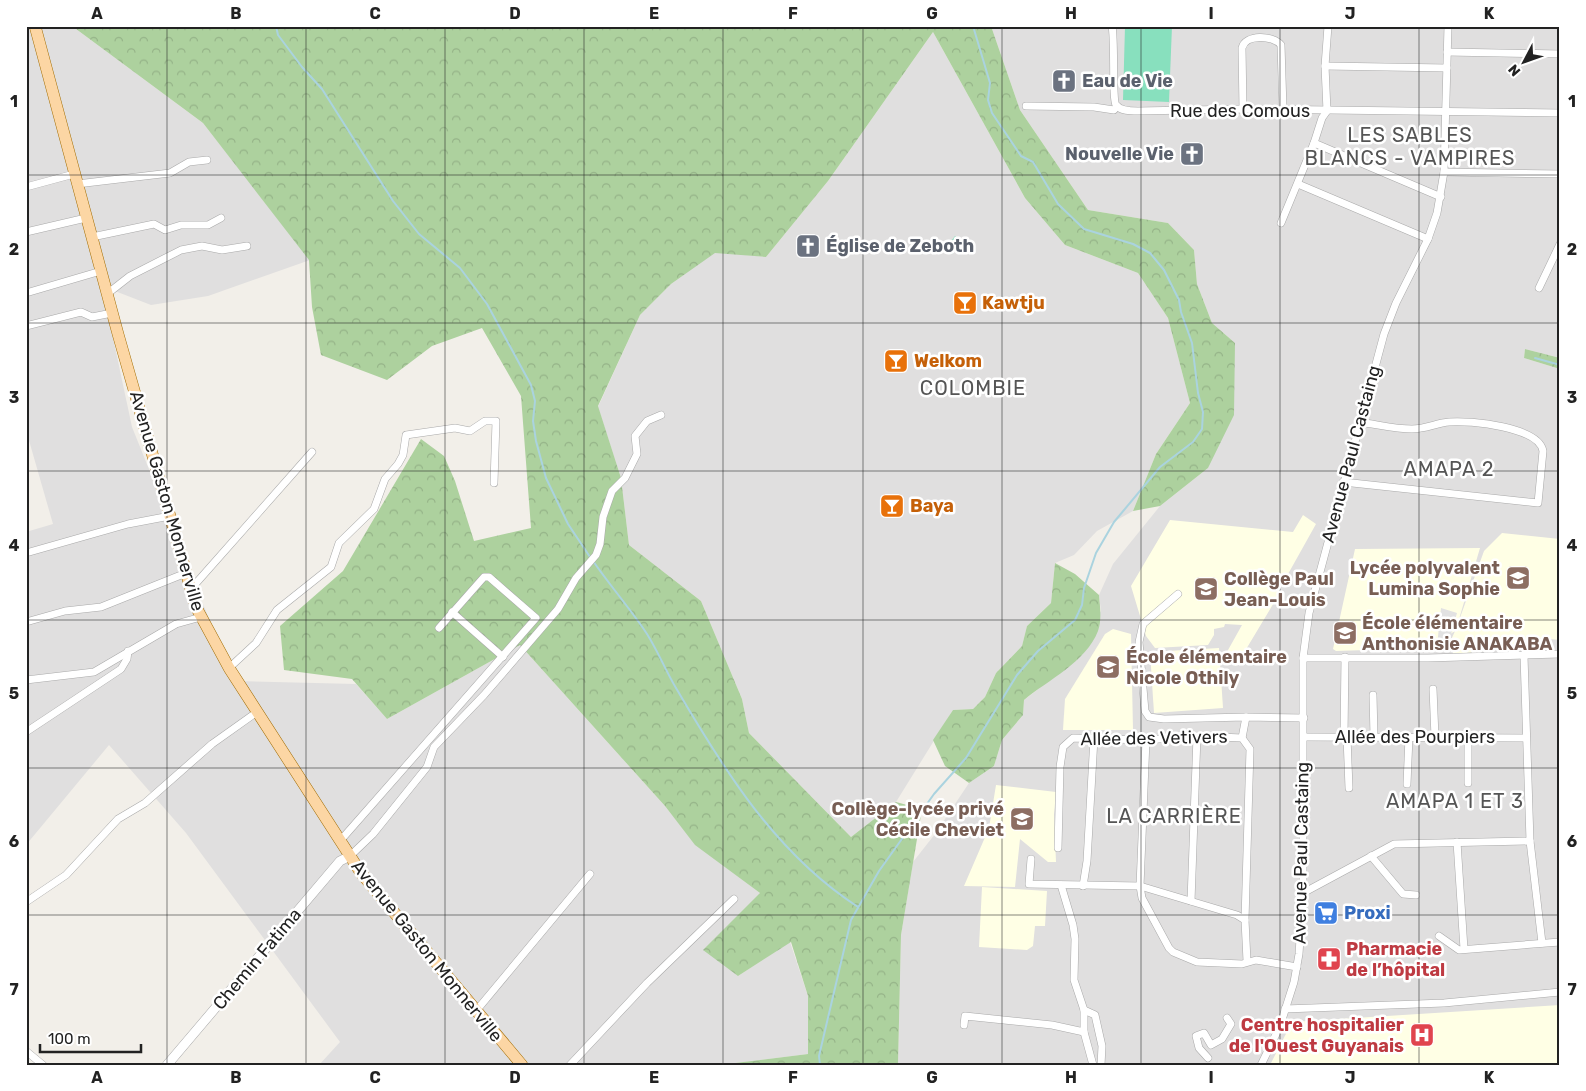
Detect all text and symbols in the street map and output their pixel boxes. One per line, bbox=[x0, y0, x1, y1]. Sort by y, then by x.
text: A bbox=[91, 4, 103, 23]
text: B bbox=[230, 4, 242, 23]
text: C bbox=[369, 4, 381, 23]
text: D bbox=[509, 4, 521, 23]
text: E bbox=[649, 4, 659, 23]
text: F bbox=[788, 4, 798, 23]
text: G bbox=[926, 4, 938, 23]
text: H bbox=[1065, 4, 1077, 23]
text: I bbox=[1208, 4, 1214, 23]
text: J bbox=[1345, 4, 1355, 23]
text: K bbox=[1484, 4, 1495, 23]
north arrow bbox=[1498, 38, 1548, 88]
text: N bbox=[1505, 61, 1524, 80]
church icon: Eau de Vie bbox=[1051, 68, 1077, 94]
place label: Eau de Vie bbox=[1082, 70, 1173, 92]
text: 1 bbox=[10, 92, 18, 111]
text: 1 bbox=[1568, 92, 1576, 111]
street label: Rue des Comous bbox=[1170, 100, 1310, 122]
district label: LES SABLES BLANCS - VAMPIRES bbox=[1305, 123, 1515, 170]
church icon: Nouvelle Vie bbox=[1179, 141, 1205, 167]
place label: Nouvelle Vie bbox=[1065, 143, 1174, 165]
church icon: Église de Zeboth bbox=[795, 233, 821, 259]
place label: Église de Zeboth bbox=[826, 235, 974, 257]
text: 2 bbox=[9, 240, 19, 259]
text: 2 bbox=[1567, 240, 1577, 259]
bar icon: Kawtju bbox=[952, 290, 978, 316]
place label: Kawtju bbox=[982, 292, 1045, 314]
bar icon: Welkom bbox=[883, 348, 909, 374]
place label: Welkom bbox=[914, 350, 982, 372]
street label: Avenue Paul Castaing bbox=[1317, 363, 1385, 545]
district label: COLOMBIE bbox=[920, 376, 1026, 400]
text: 3 bbox=[9, 388, 19, 407]
street label: Avenue Gaston Monnerville bbox=[125, 388, 209, 614]
text: 3 bbox=[1567, 388, 1577, 407]
district label: AMAPA 2 bbox=[1403, 457, 1495, 481]
bar icon: Baya bbox=[879, 493, 905, 519]
place label: Baya bbox=[910, 495, 954, 517]
text: 4 bbox=[9, 536, 20, 555]
text: 4 bbox=[1567, 536, 1578, 555]
place label: Lycée polyvalent Lumina Sophie bbox=[1350, 557, 1500, 600]
school or university icon: Lycée polyvalent Lumina Sophie bbox=[1505, 565, 1531, 591]
place label: Collège Paul Jean-Louis bbox=[1224, 568, 1334, 611]
school or university icon: Collège Paul Jean-Louis bbox=[1193, 576, 1219, 602]
place label: École élémentaire Anthonisie ANAKABA bbox=[1362, 612, 1552, 655]
school or university icon: École élémentaire Anthonisie ANAKABA bbox=[1332, 620, 1358, 646]
place label: École élémentaire Nicole Othily bbox=[1126, 646, 1287, 689]
school or university icon: École élémentaire Nicole Othily bbox=[1095, 654, 1121, 680]
text: 5 bbox=[9, 684, 19, 703]
text: 5 bbox=[1567, 684, 1577, 703]
street label: Allée des Vetivers bbox=[1080, 726, 1228, 750]
street label: Allée des Pourpiers bbox=[1335, 726, 1495, 748]
street label: Avenue Paul Castaing bbox=[1288, 762, 1314, 944]
district label: AMAPA 1 ET 3 bbox=[1386, 789, 1524, 813]
place label: Collège-lycée privé Cécile Cheviet bbox=[832, 798, 1004, 841]
district label: LA CARRIÈRE bbox=[1106, 804, 1242, 828]
school or university icon: Collège-lycée privé Cécile Cheviet bbox=[1009, 806, 1035, 832]
text: 6 bbox=[9, 832, 19, 851]
text: 6 bbox=[1567, 832, 1577, 851]
street label: Avenue Gaston Monnerville bbox=[347, 855, 507, 1047]
supermarket icon: Proxi bbox=[1313, 900, 1339, 926]
place label: Proxi bbox=[1344, 902, 1391, 924]
street label: Chemin Fatima bbox=[208, 904, 306, 1014]
place label: Pharmacie de l’hôpital bbox=[1346, 938, 1445, 981]
pharmacy icon: Pharmacie de l’hôpital bbox=[1316, 946, 1342, 972]
text: 7 bbox=[9, 980, 19, 999]
text: 7 bbox=[1567, 980, 1577, 999]
place label: Centre hospitalier de l'Ouest Guyanais bbox=[1229, 1014, 1404, 1057]
scale bar bbox=[40, 1021, 141, 1053]
hospital icon: Centre hospitalier de l'Ouest Guyanais bbox=[1409, 1022, 1435, 1048]
text: 100 m bbox=[48, 1030, 90, 1048]
text: A bbox=[91, 1068, 103, 1087]
text: B bbox=[230, 1068, 242, 1087]
text: C bbox=[369, 1068, 381, 1087]
text: D bbox=[509, 1068, 521, 1087]
text: E bbox=[649, 1068, 659, 1087]
text: F bbox=[788, 1068, 798, 1087]
text: G bbox=[926, 1068, 938, 1087]
text: H bbox=[1065, 1068, 1077, 1087]
text: I bbox=[1208, 1068, 1214, 1087]
text: J bbox=[1345, 1068, 1355, 1087]
text: K bbox=[1484, 1068, 1495, 1087]

